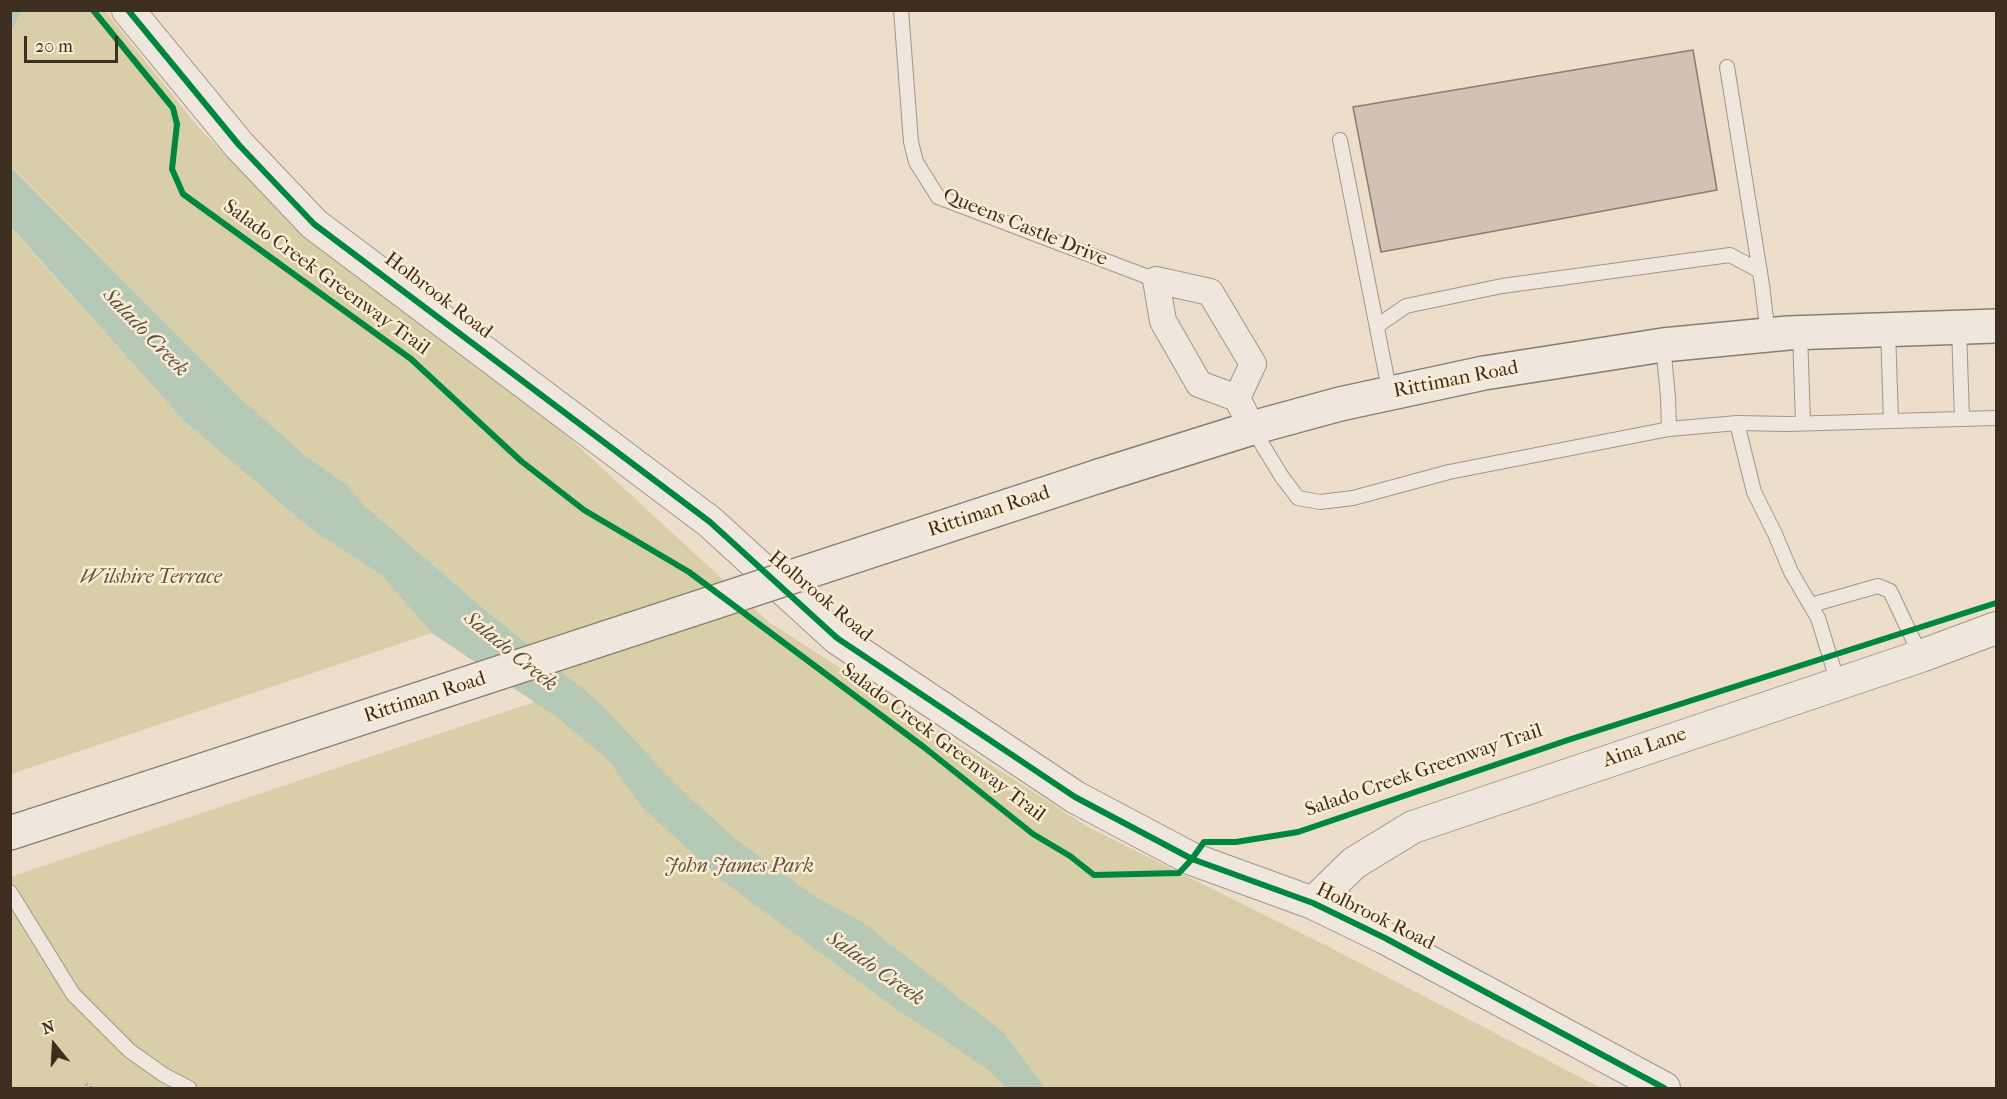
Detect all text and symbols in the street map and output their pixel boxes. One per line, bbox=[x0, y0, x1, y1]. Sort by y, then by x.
scale bar bbox=[27, 24, 122, 62]
text: 20 m bbox=[35, 36, 73, 57]
street label: Queens Castle Drive bbox=[939, 184, 1111, 272]
street label: Salado Creek Greenway Trail bbox=[218, 195, 434, 361]
street label: Holbrook Road bbox=[379, 248, 497, 344]
water label: Salado Creek bbox=[97, 283, 193, 383]
street label: Rittiman Road bbox=[1391, 356, 1521, 404]
street label: Rittiman Road bbox=[925, 481, 1053, 543]
street label: Holbrook Road bbox=[763, 546, 877, 648]
park label: Wilshire Terrace bbox=[80, 566, 222, 590]
water label: Salado Creek bbox=[458, 607, 562, 697]
street label: Salado Creek Greenway Trail bbox=[836, 658, 1050, 828]
street label: Rittiman Road bbox=[361, 667, 489, 729]
street label: Salado Creek Greenway Trail bbox=[1302, 719, 1546, 823]
street label: Aina Lane bbox=[1600, 723, 1690, 773]
park label: John James Park bbox=[664, 855, 814, 879]
street label: Holbrook Road bbox=[1312, 878, 1438, 956]
water label: Salado Creek bbox=[821, 926, 929, 1012]
north arrow bbox=[24, 1015, 84, 1075]
text: N bbox=[40, 1016, 57, 1038]

